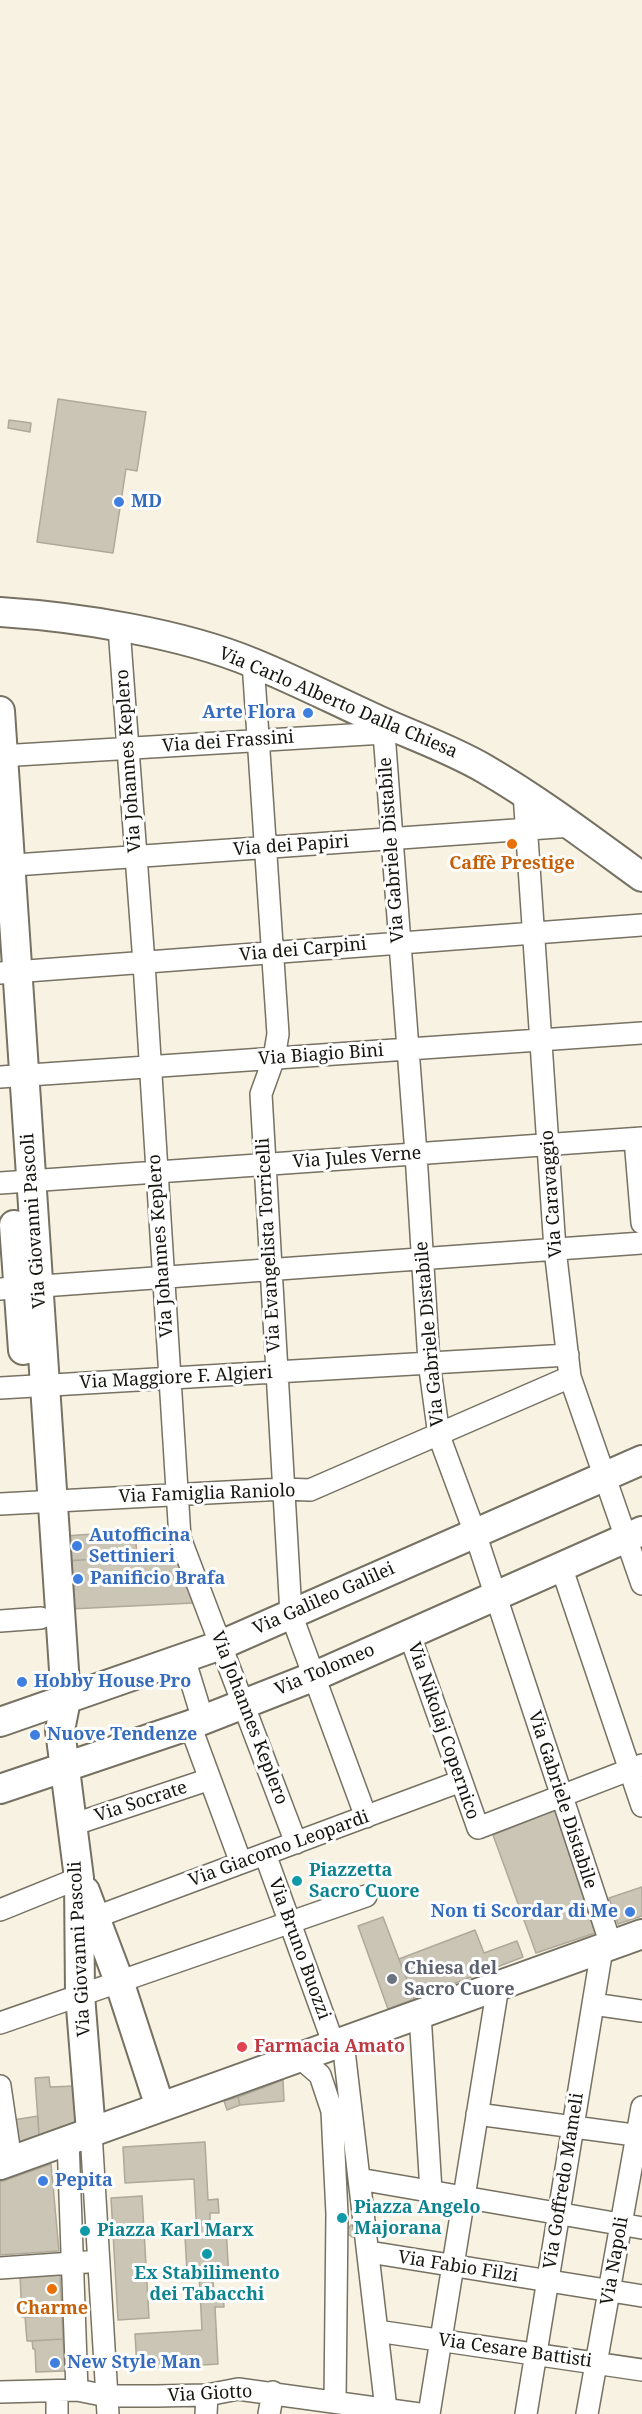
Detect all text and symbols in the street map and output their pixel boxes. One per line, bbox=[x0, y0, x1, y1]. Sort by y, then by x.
place label: MD bbox=[131, 491, 162, 513]
marker: MD bbox=[112, 495, 126, 509]
street label: Via Carlo Alberto Dalla Chiesa bbox=[215, 643, 461, 763]
street label: Via Johannes Keplero bbox=[112, 669, 146, 853]
place label: Arte Flora bbox=[202, 702, 296, 724]
marker: Arte Flora bbox=[301, 706, 315, 720]
street label: Via dei Frassini bbox=[161, 727, 295, 757]
street label: Via Gabriele Distabile bbox=[375, 756, 409, 944]
street label: Via dei Papiri bbox=[232, 831, 350, 861]
marker: Caffè Prestige bbox=[505, 837, 519, 851]
place label: Caffè Prestige bbox=[449, 853, 575, 875]
street label: Via dei Carpini bbox=[238, 934, 368, 966]
street label: Via Biagio Bini bbox=[257, 1040, 385, 1070]
street label: Via Caravaggio bbox=[537, 1129, 567, 1259]
street label: Via Giovanni Pascoli bbox=[17, 1133, 51, 1309]
street label: Via Evangelista Torricelli bbox=[253, 1137, 285, 1353]
street label: Via Jules Verne bbox=[292, 1143, 422, 1173]
street label: Via Johannes Keplero bbox=[144, 1154, 178, 1338]
street label: Via Gabriele Distabile bbox=[411, 1240, 449, 1428]
street label: Via Maggiore F. Algieri bbox=[79, 1362, 273, 1394]
street label: Via Famiglia Raniolo bbox=[118, 1480, 296, 1508]
place label: Autofficina Settinieri bbox=[89, 1525, 191, 1568]
marker: Autofficina Settinieri bbox=[70, 1539, 84, 1553]
street label: Via Galileo Galilei bbox=[250, 1558, 398, 1640]
place label: Panificio Brafa bbox=[90, 1568, 225, 1590]
marker: Panificio Brafa bbox=[71, 1572, 85, 1586]
street label: Via Johannes Keplero bbox=[206, 1628, 292, 1808]
street label: Via Tolomeo bbox=[272, 1639, 378, 1701]
street label: Via Nikolaj Copernico bbox=[403, 1640, 483, 1822]
place label: Hobby House Pro bbox=[34, 1671, 191, 1693]
marker: Hobby House Pro bbox=[15, 1675, 29, 1689]
street label: Via Gabriele Distabile bbox=[523, 1708, 601, 1892]
place label: Nuove Tendenze bbox=[47, 1724, 197, 1746]
marker: Nuove Tendenze bbox=[28, 1728, 42, 1742]
street label: Via Socrate bbox=[92, 1777, 190, 1827]
street label: Via Giacomo Leopardi bbox=[186, 1806, 372, 1892]
place label: Piazzetta Sacro Cuore bbox=[309, 1860, 420, 1902]
street label: Via Giovanni Pascoli bbox=[65, 1861, 95, 2037]
marker: Piazzetta Sacro Cuore bbox=[290, 1874, 304, 1888]
street label: Via Bruno Buozzi bbox=[263, 1875, 335, 2023]
place label: Non ti Scordar di Me bbox=[431, 1901, 618, 1923]
marker: Non ti Scordar di Me bbox=[623, 1905, 637, 1919]
place label: Chiesa del Sacro Cuore bbox=[404, 1958, 515, 2000]
marker: Chiesa del Sacro Cuore bbox=[385, 1972, 399, 1986]
place label: Farmacia Amato bbox=[254, 2036, 405, 2058]
marker: Farmacia Amato bbox=[235, 2040, 249, 2054]
street label: Via Goffredo Mameli bbox=[539, 2091, 589, 2271]
place label: Pepita bbox=[55, 2170, 113, 2192]
marker: Pepita bbox=[36, 2174, 50, 2188]
place label: Piazza Angelo Majorana bbox=[354, 2197, 480, 2240]
marker: Piazza Angelo Majorana bbox=[335, 2211, 349, 2225]
street label: Via Napoli bbox=[597, 2215, 633, 2307]
place label: Piazza Karl Marx bbox=[97, 2220, 254, 2242]
marker: Piazza Karl Marx bbox=[78, 2224, 92, 2238]
marker: Ex Stabilimento dei Tabacchi bbox=[200, 2247, 214, 2261]
street label: Via Fabio Filzi bbox=[396, 2247, 520, 2287]
place label: Ex Stabilimento dei Tabacchi bbox=[134, 2263, 280, 2306]
marker: Charme bbox=[45, 2282, 59, 2296]
place label: Charme bbox=[16, 2298, 88, 2320]
street label: Via Cesare Battisti bbox=[437, 2330, 593, 2372]
place label: New Style Man bbox=[67, 2352, 201, 2374]
marker: New Style Man bbox=[48, 2356, 62, 2370]
street label: Via Giotto bbox=[167, 2381, 253, 2407]

